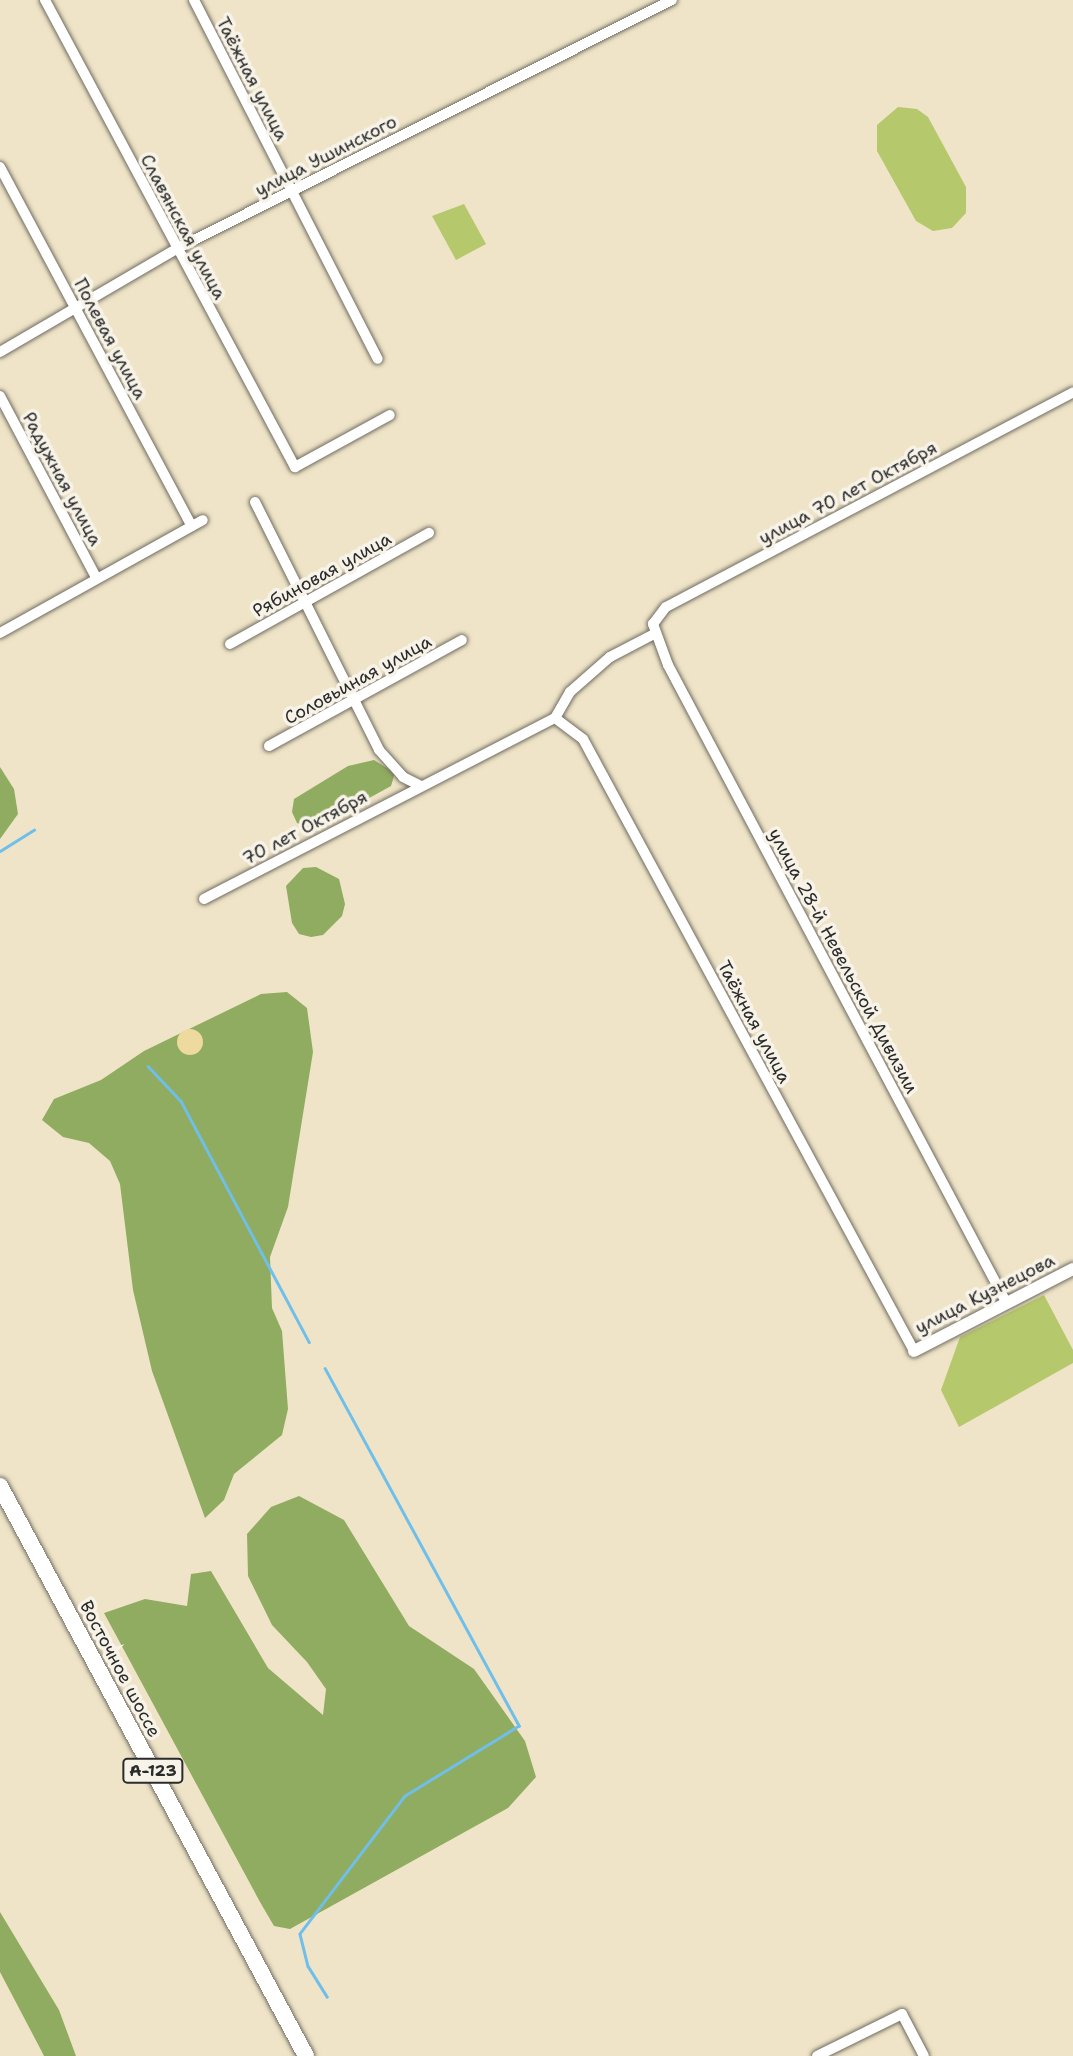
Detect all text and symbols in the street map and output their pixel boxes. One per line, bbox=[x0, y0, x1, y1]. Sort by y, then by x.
street label: Таёжная улица bbox=[212, 14, 292, 144]
street label: улица Ушинского bbox=[252, 111, 400, 201]
street label: Славянская улица bbox=[136, 151, 230, 303]
street label: Полевая улица bbox=[69, 275, 151, 403]
street label: Радужная улица bbox=[18, 409, 106, 549]
street label: улица 70 лет Октября bbox=[755, 437, 941, 549]
street label: Рябиновая улица bbox=[249, 528, 395, 622]
street label: Соловьиная улица bbox=[281, 631, 435, 729]
street label: 70 лет Октября bbox=[239, 786, 371, 870]
street label: улица 28-й Невельской Дивизии bbox=[764, 825, 922, 1097]
street label: Таёжная улица bbox=[713, 957, 795, 1087]
street label: улица Кузнецова bbox=[912, 1249, 1058, 1339]
street label: Восточное шоссе bbox=[75, 1597, 165, 1741]
road number: А-123 bbox=[122, 1758, 184, 1784]

